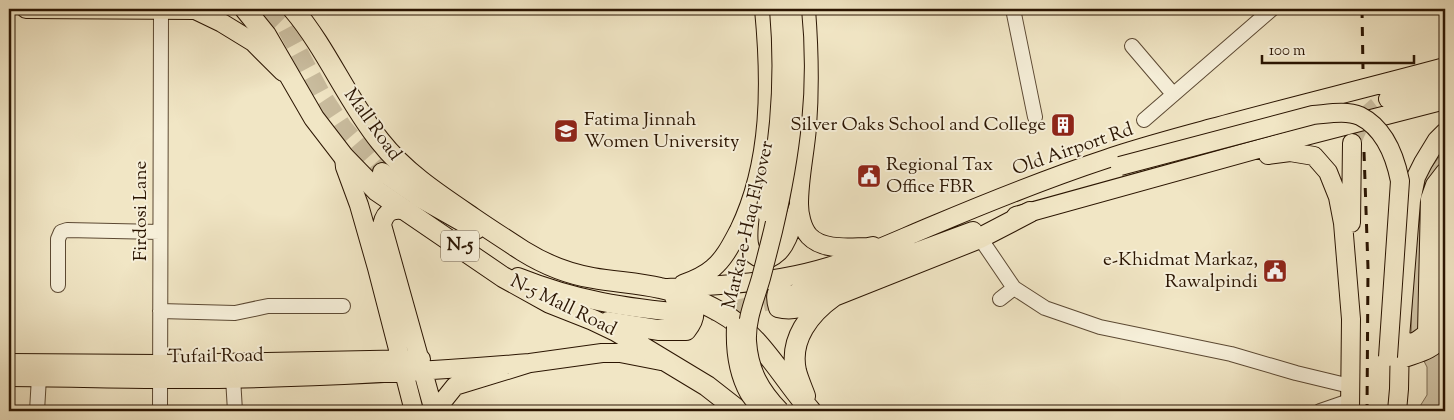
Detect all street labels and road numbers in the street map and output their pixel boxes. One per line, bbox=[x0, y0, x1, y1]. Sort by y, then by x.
street label: Mall Road bbox=[337, 83, 408, 167]
street label: Old Airport Rd bbox=[1009, 117, 1137, 183]
street label: Marka-e-Haq Flyover bbox=[717, 138, 781, 312]
street label: Firdosi Lane bbox=[128, 161, 155, 261]
road number: N-5 bbox=[441, 230, 479, 262]
street label: N-5 Mall Road bbox=[505, 269, 621, 344]
street label: Tufail Road bbox=[168, 343, 264, 371]

